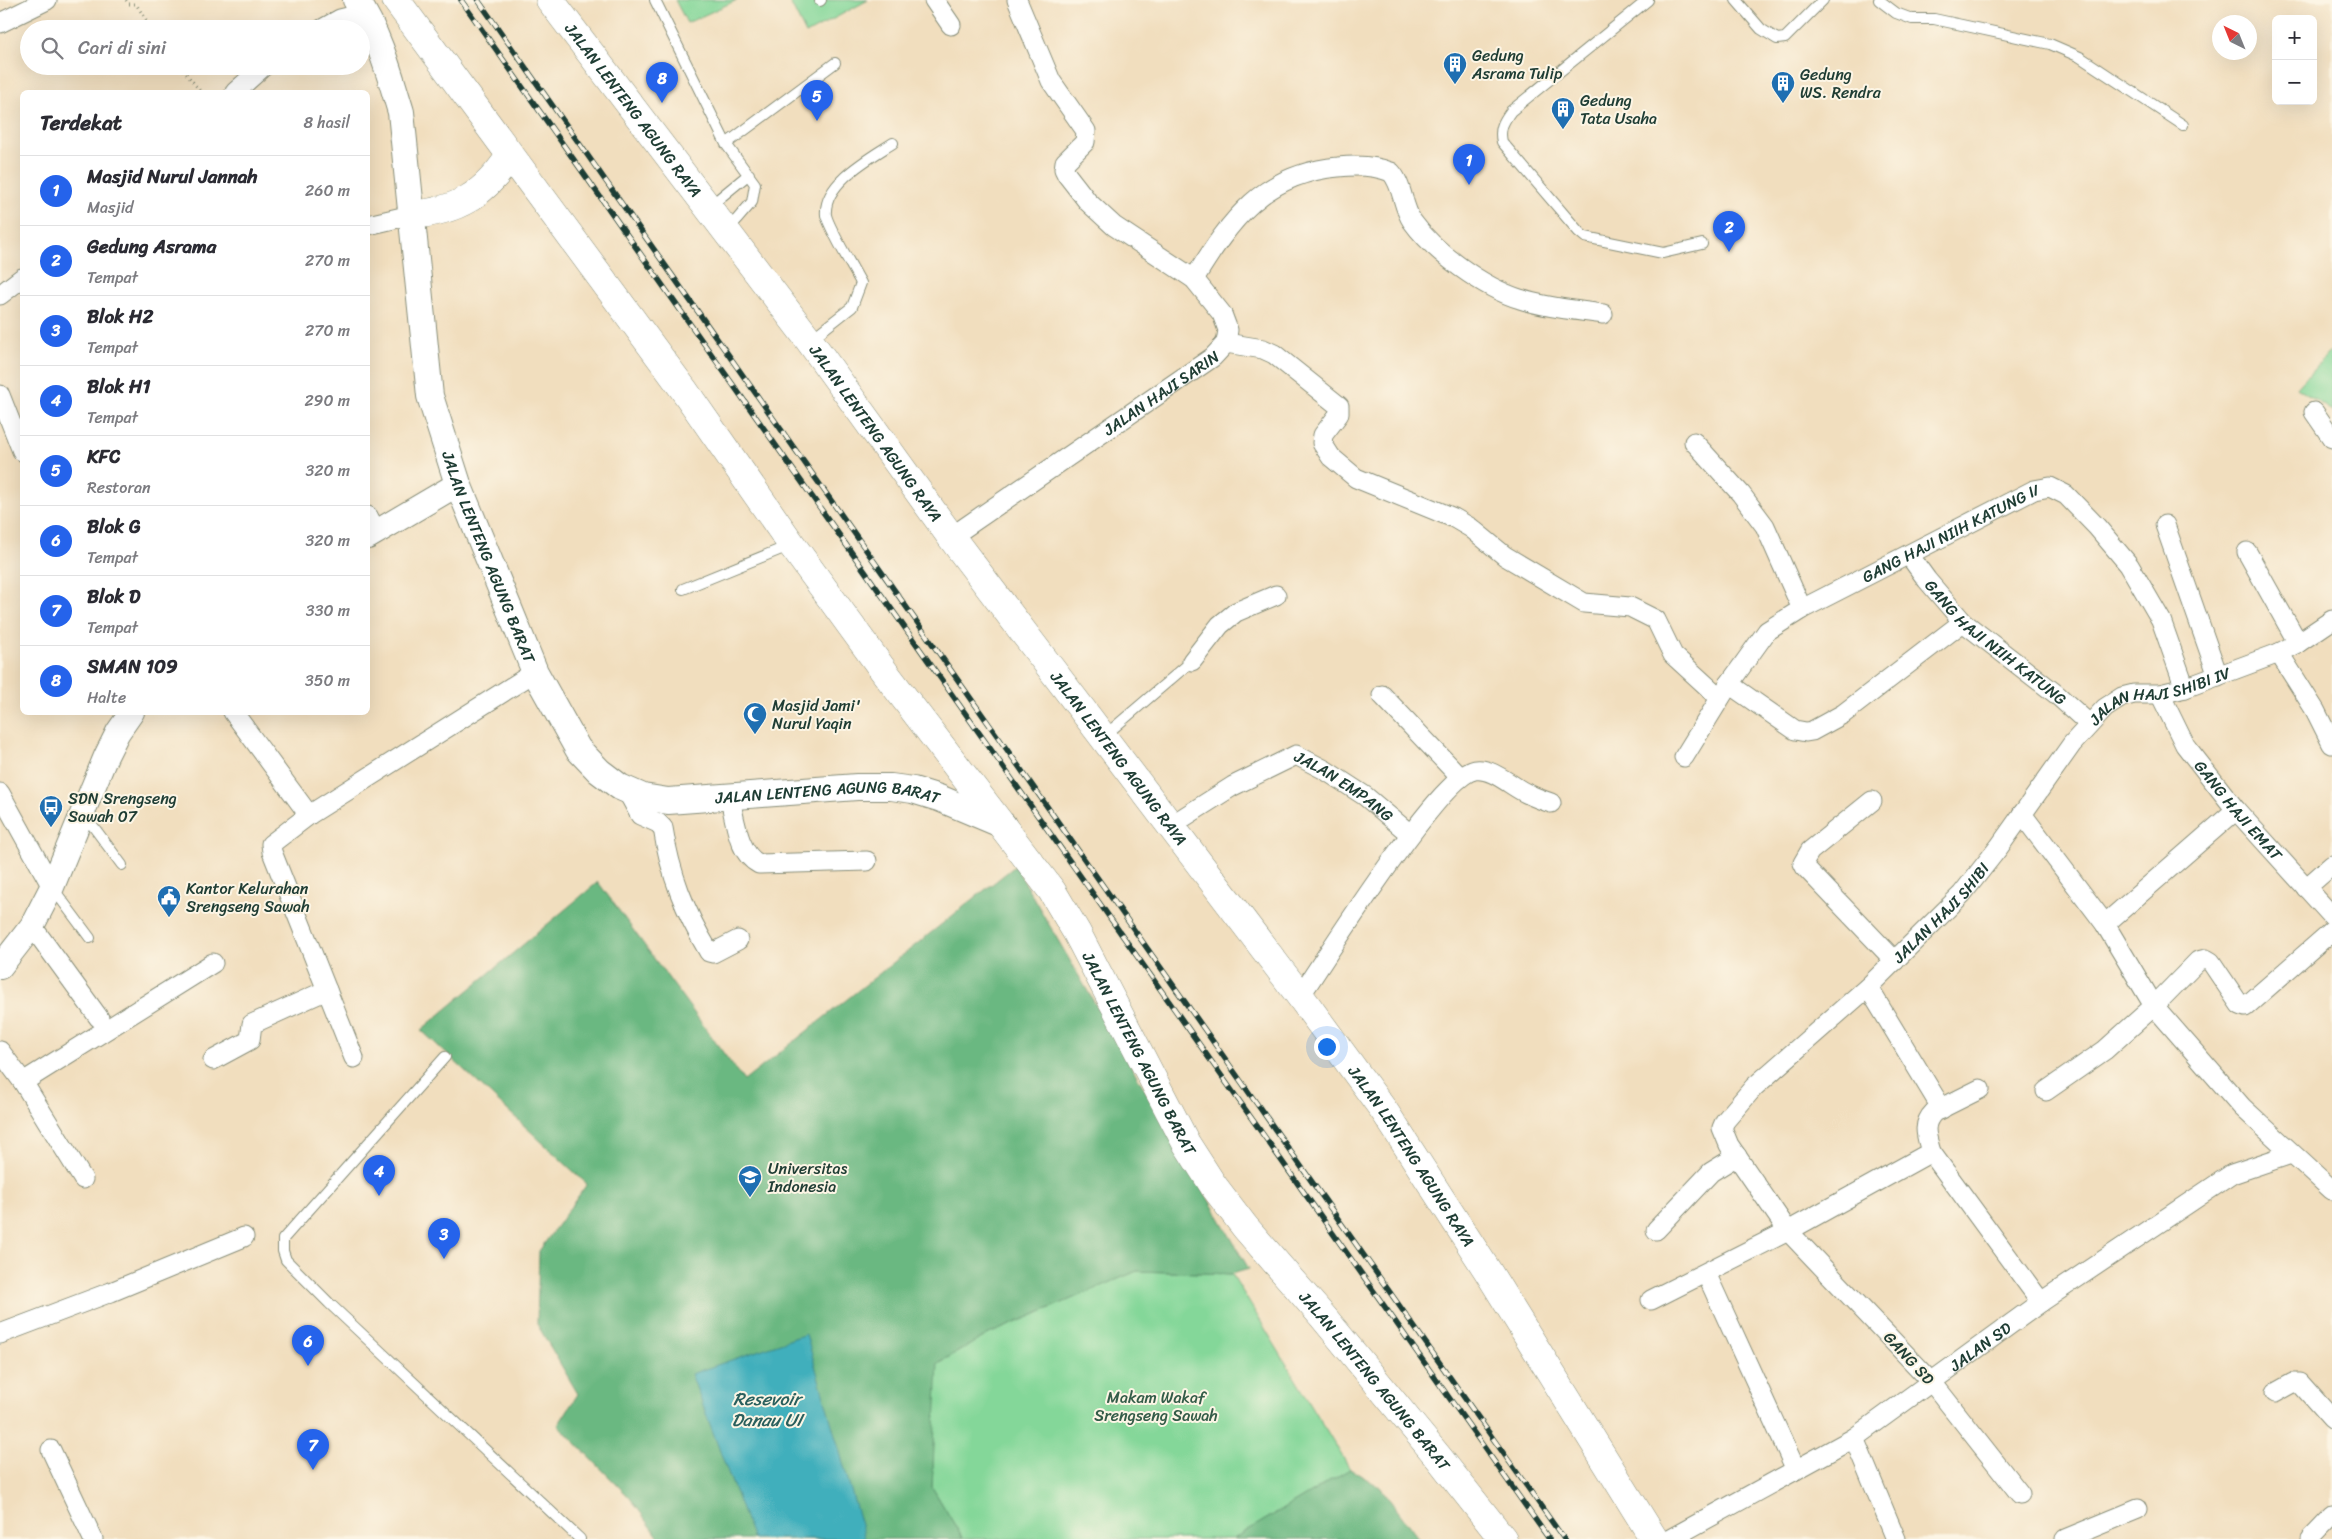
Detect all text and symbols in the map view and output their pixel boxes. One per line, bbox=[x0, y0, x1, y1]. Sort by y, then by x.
street label: JALAN LENTENG AGUNG RAYA bbox=[557, 15, 710, 203]
north arrow bbox=[2212, 15, 2257, 60]
map controls bbox=[2272, 15, 2317, 105]
button: + bbox=[2272, 15, 2317, 60]
search box bbox=[20, 20, 370, 75]
text: Cari di sini bbox=[78, 31, 166, 64]
icon: search bbox=[38, 34, 66, 62]
place label: Gedung Asrama Tulip bbox=[1471, 41, 1563, 88]
building icon: Gedung Asrama Tulip bbox=[1442, 51, 1468, 85]
place label: Gedung WS. Rendra bbox=[1800, 60, 1882, 107]
button: − bbox=[2272, 60, 2317, 105]
pin: 8 bbox=[646, 62, 678, 103]
building icon: Gedung WS. Rendra bbox=[1770, 70, 1796, 104]
pin: 5 bbox=[801, 80, 833, 121]
place label: Gedung Tata Usaha bbox=[1580, 86, 1657, 133]
building icon: Gedung Tata Usaha bbox=[1550, 96, 1576, 130]
text: Terdekat bbox=[40, 104, 122, 142]
text: 8 hasil bbox=[303, 108, 350, 137]
pin: 1 bbox=[1453, 144, 1485, 185]
text: Masjid Nurul Jannah bbox=[87, 160, 257, 193]
text: 1 bbox=[53, 176, 59, 205]
text: 260 m bbox=[305, 176, 350, 205]
text: Masjid bbox=[87, 193, 134, 222]
pin: 2 bbox=[1713, 211, 1745, 252]
text: Gedung Asrama bbox=[87, 230, 216, 263]
text: 2 bbox=[51, 246, 61, 275]
text: 270 m bbox=[305, 246, 350, 275]
text: Tempat bbox=[87, 263, 138, 292]
text: Blok H2 bbox=[87, 300, 154, 333]
text: 3 bbox=[52, 316, 60, 345]
text: 270 m bbox=[305, 316, 350, 345]
text: Tempat bbox=[87, 333, 138, 362]
street label: JALAN LENTENG AGUNG RAYA bbox=[801, 337, 950, 528]
street label: JALAN HAJI SARIN bbox=[1096, 342, 1226, 444]
text: Blok H1 bbox=[87, 370, 151, 403]
text: 4 bbox=[51, 386, 61, 415]
text: 290 m bbox=[304, 386, 350, 415]
text: Tempat bbox=[87, 403, 138, 432]
text: KFC bbox=[87, 440, 120, 473]
street label: JALAN LENTENG AGUNG BARAT bbox=[434, 446, 545, 669]
text: 5 bbox=[51, 456, 61, 485]
text: 320 m bbox=[305, 456, 350, 485]
text: Restoran bbox=[87, 473, 151, 502]
street label: GANG HAJI NIIH KATUNG II bbox=[1856, 475, 2041, 591]
text: Blok G bbox=[87, 510, 141, 543]
text: 6 bbox=[51, 526, 61, 555]
text: 320 m bbox=[305, 526, 350, 555]
text: Tempat bbox=[87, 543, 138, 572]
street label: GANG HAJI NIIH KATUNG bbox=[1917, 572, 2074, 712]
text: Blok D bbox=[87, 580, 140, 613]
text: 7 bbox=[51, 596, 61, 625]
text: 330 m bbox=[306, 596, 350, 625]
text: Tempat bbox=[87, 613, 138, 642]
text: SMAN 109 bbox=[87, 650, 178, 683]
street label: JALAN HAJI SHIBI IV bbox=[2081, 658, 2235, 733]
street label: JALAN LENTENG AGUNG RAYA bbox=[1042, 664, 1195, 852]
text: 8 bbox=[51, 666, 61, 695]
text: 350 m bbox=[305, 666, 350, 695]
text: Halte bbox=[87, 683, 126, 712]
place label: Masjid Jami' Nurul Yaqin bbox=[772, 691, 861, 738]
mosque icon: Masjid Jami' Nurul Yaqin bbox=[742, 701, 768, 735]
street label: JALAN EMPANG bbox=[1288, 742, 1400, 829]
street label: GANG HAJI EMAT bbox=[2187, 753, 2291, 868]
street label: JALAN LENTENG AGUNG BARAT bbox=[713, 773, 945, 812]
place label: SDN Srengseng Sawah 07 bbox=[68, 784, 177, 831]
bus stop icon: SDN Srengseng Sawah 07 bbox=[38, 794, 64, 828]
street label: JALAN HAJI SHIBI bbox=[1885, 855, 1997, 971]
place label: Kantor Kelurahan Srengseng Sawah bbox=[186, 874, 310, 921]
public building icon: Kantor Kelurahan Srengseng Sawah bbox=[156, 884, 182, 918]
street label: JALAN LENTENG AGUNG BARAT bbox=[1074, 945, 1205, 1162]
your location bbox=[1314, 1034, 1340, 1060]
street label: JALAN LENTENG AGUNG RAYA bbox=[1340, 1058, 1483, 1253]
place label: Universitas Indonesia bbox=[767, 1154, 848, 1201]
pin: 4 bbox=[363, 1155, 395, 1196]
school or university icon: Universitas Indonesia bbox=[737, 1164, 763, 1198]
pin: 3 bbox=[428, 1218, 460, 1259]
street label: JALAN LENTENG AGUNG BARAT bbox=[1291, 1283, 1459, 1478]
street label: JALAN SD bbox=[1942, 1313, 2018, 1379]
street label: GANG SD bbox=[1876, 1324, 1942, 1392]
pin: 6 bbox=[292, 1325, 324, 1366]
water label: Resevoir Danau UI bbox=[732, 1383, 806, 1436]
park label: Makam Wakaf Srengseng Sawah bbox=[1094, 1383, 1218, 1430]
pin: 7 bbox=[297, 1429, 329, 1470]

